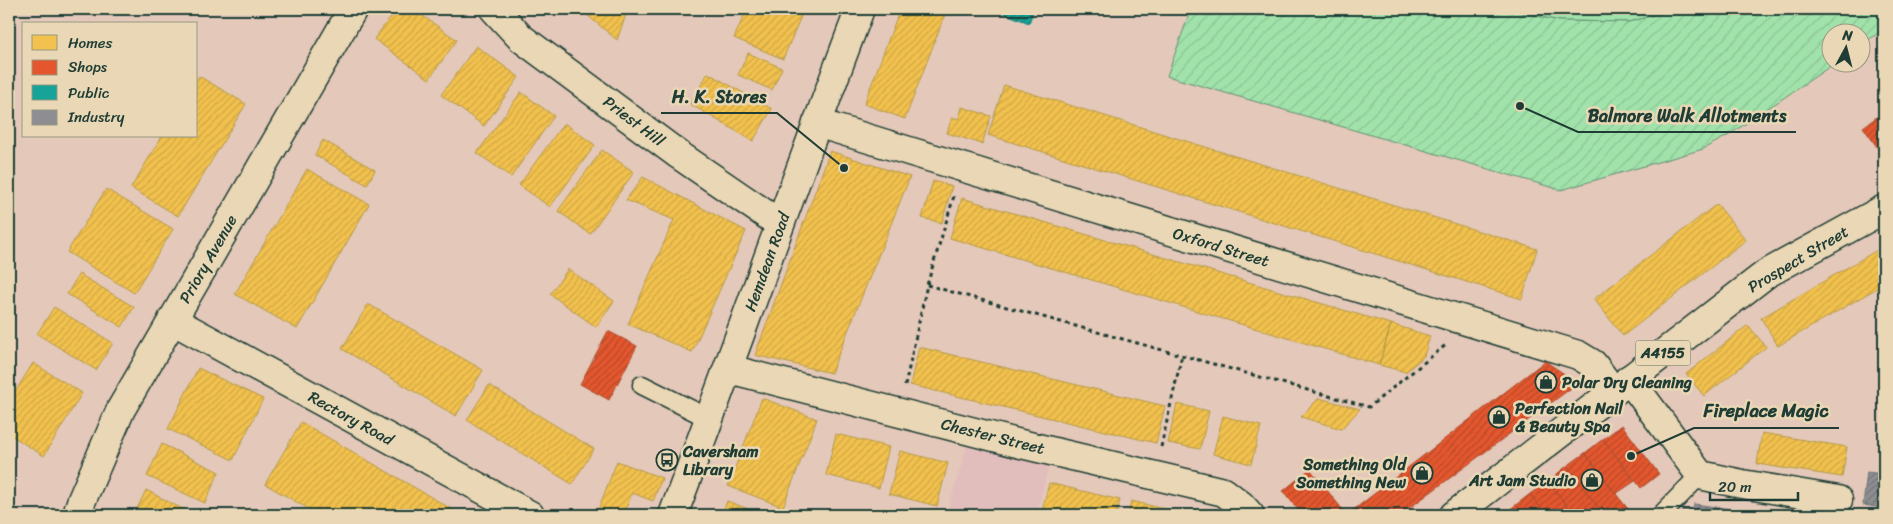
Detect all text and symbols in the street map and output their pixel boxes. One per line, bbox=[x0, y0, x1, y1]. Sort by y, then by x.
legend bbox=[22, 22, 198, 138]
north arrow bbox=[1820, 22, 1870, 72]
text: N bbox=[1840, 22, 1854, 49]
text: Homes bbox=[68, 30, 112, 56]
text: Shops bbox=[68, 54, 108, 80]
text: Public bbox=[68, 80, 110, 106]
callout: H. K. Stores bbox=[661, 80, 777, 113]
text: H. K. Stores bbox=[671, 81, 767, 113]
street label: Priest Hill bbox=[597, 88, 672, 154]
callout: Balmore Walk Allotments bbox=[1578, 99, 1796, 132]
text: Balmore Walk Allotments bbox=[1588, 100, 1787, 132]
text: Industry bbox=[67, 104, 125, 130]
street label: Hemdean Road bbox=[736, 207, 799, 316]
street label: Priory Avenue bbox=[171, 209, 245, 309]
street label: Prospect Street bbox=[1742, 217, 1854, 301]
street label: Oxford Street bbox=[1169, 219, 1273, 275]
road number: A4155 bbox=[1636, 340, 1690, 366]
place label: Polar Dry Cleaning bbox=[1562, 368, 1693, 397]
shop icon: Polar Dry Cleaning bbox=[1534, 370, 1558, 394]
street label: Rectory Road bbox=[303, 382, 401, 454]
place label: Perfection Nail & Beauty Spa bbox=[1515, 394, 1625, 441]
callout: Fireplace Magic bbox=[1694, 395, 1839, 428]
text: Fireplace Magic bbox=[1703, 395, 1829, 427]
shop icon: Perfection Nail & Beauty Spa bbox=[1487, 405, 1511, 429]
street label: Chester Street bbox=[938, 409, 1048, 463]
place label: Caversham Library bbox=[682, 437, 759, 484]
bus stop icon: Caversham Library bbox=[655, 448, 679, 472]
place label: Something Old Something New bbox=[1295, 450, 1408, 497]
shop icon: Something Old Something New bbox=[1410, 461, 1434, 485]
place label: Art Jam Studio bbox=[1468, 466, 1577, 495]
shop icon: Art Jam Studio bbox=[1580, 468, 1604, 492]
scale bar bbox=[1710, 469, 1798, 501]
text: 20 m bbox=[1718, 474, 1752, 500]

